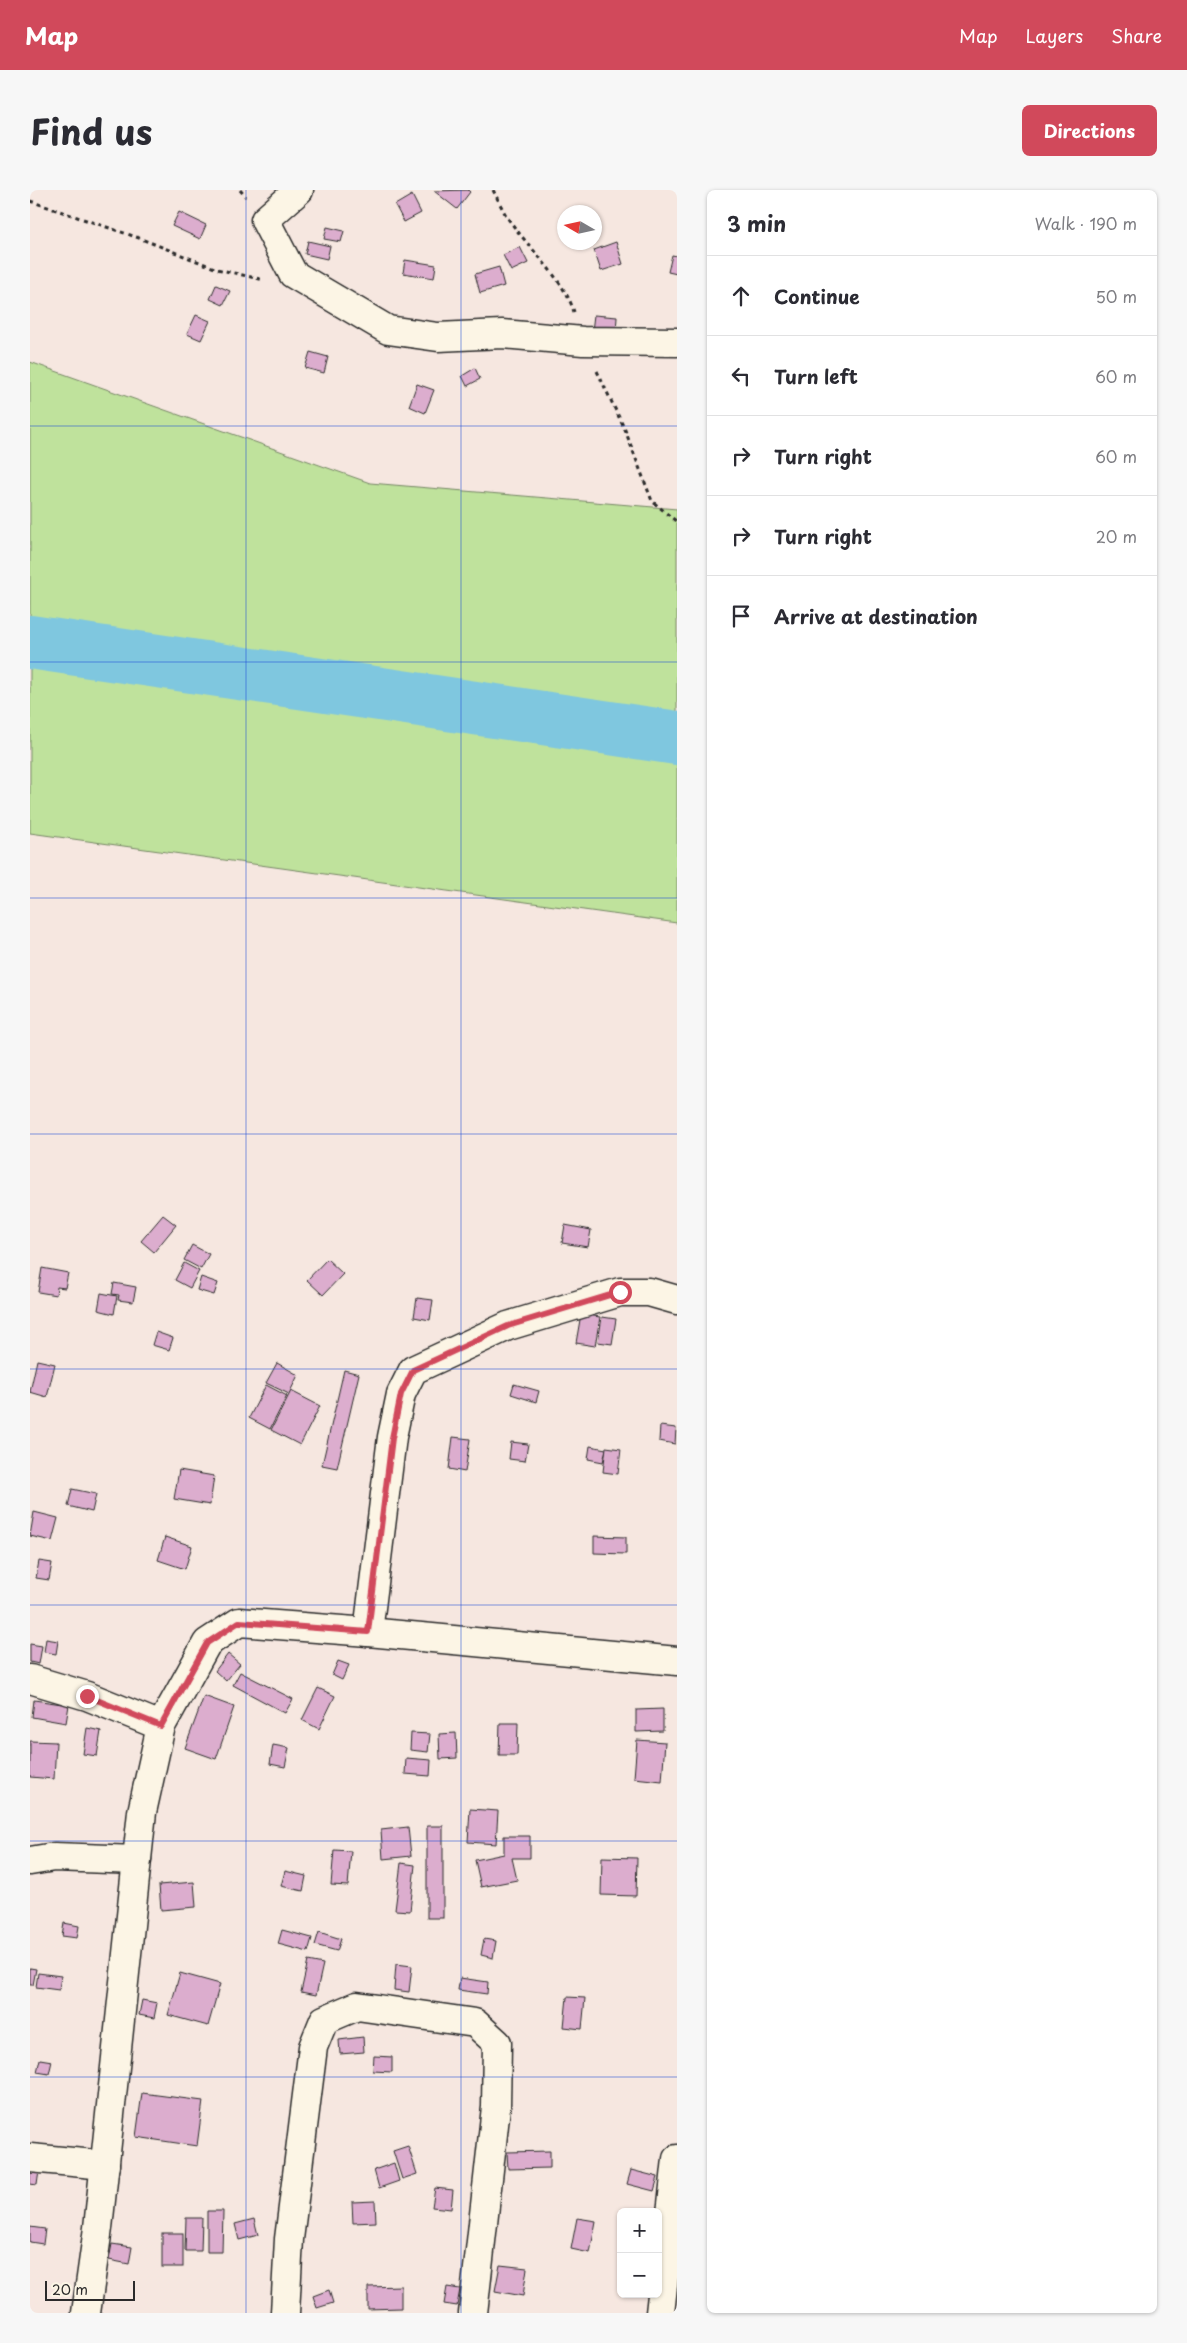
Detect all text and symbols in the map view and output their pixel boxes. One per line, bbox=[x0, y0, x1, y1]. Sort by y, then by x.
text: Map bbox=[25, 17, 78, 53]
text: Map bbox=[959, 22, 998, 49]
text: Layers bbox=[1026, 22, 1083, 49]
text: Share bbox=[1111, 22, 1162, 49]
text: Find us bbox=[30, 104, 152, 157]
button: Directions bbox=[1022, 105, 1157, 156]
north arrow bbox=[557, 205, 602, 250]
text: 3 min bbox=[727, 207, 786, 239]
text: Walk · 190 m bbox=[1035, 211, 1137, 235]
icon: ahead bbox=[727, 282, 755, 310]
text: Continue bbox=[774, 282, 860, 310]
text: 50 m bbox=[1096, 284, 1137, 308]
icon: left bbox=[727, 362, 755, 390]
text: Turn left bbox=[774, 362, 858, 390]
text: 60 m bbox=[1095, 364, 1137, 388]
icon: right bbox=[727, 442, 755, 470]
text: Turn right bbox=[774, 442, 872, 470]
text: 60 m bbox=[1095, 444, 1137, 468]
icon: right bbox=[727, 522, 755, 550]
text: Turn right bbox=[774, 522, 872, 550]
text: 20 m bbox=[1096, 524, 1137, 548]
icon: arrive bbox=[727, 602, 755, 630]
text: Arrive at destination bbox=[774, 602, 978, 630]
route start bbox=[609, 1281, 632, 1304]
route end bbox=[76, 1685, 99, 1708]
map controls bbox=[617, 2208, 662, 2298]
button: + bbox=[617, 2208, 662, 2253]
button: − bbox=[617, 2253, 662, 2298]
scale bar bbox=[45, 2278, 135, 2301]
text: 20 m bbox=[52, 2279, 88, 2300]

